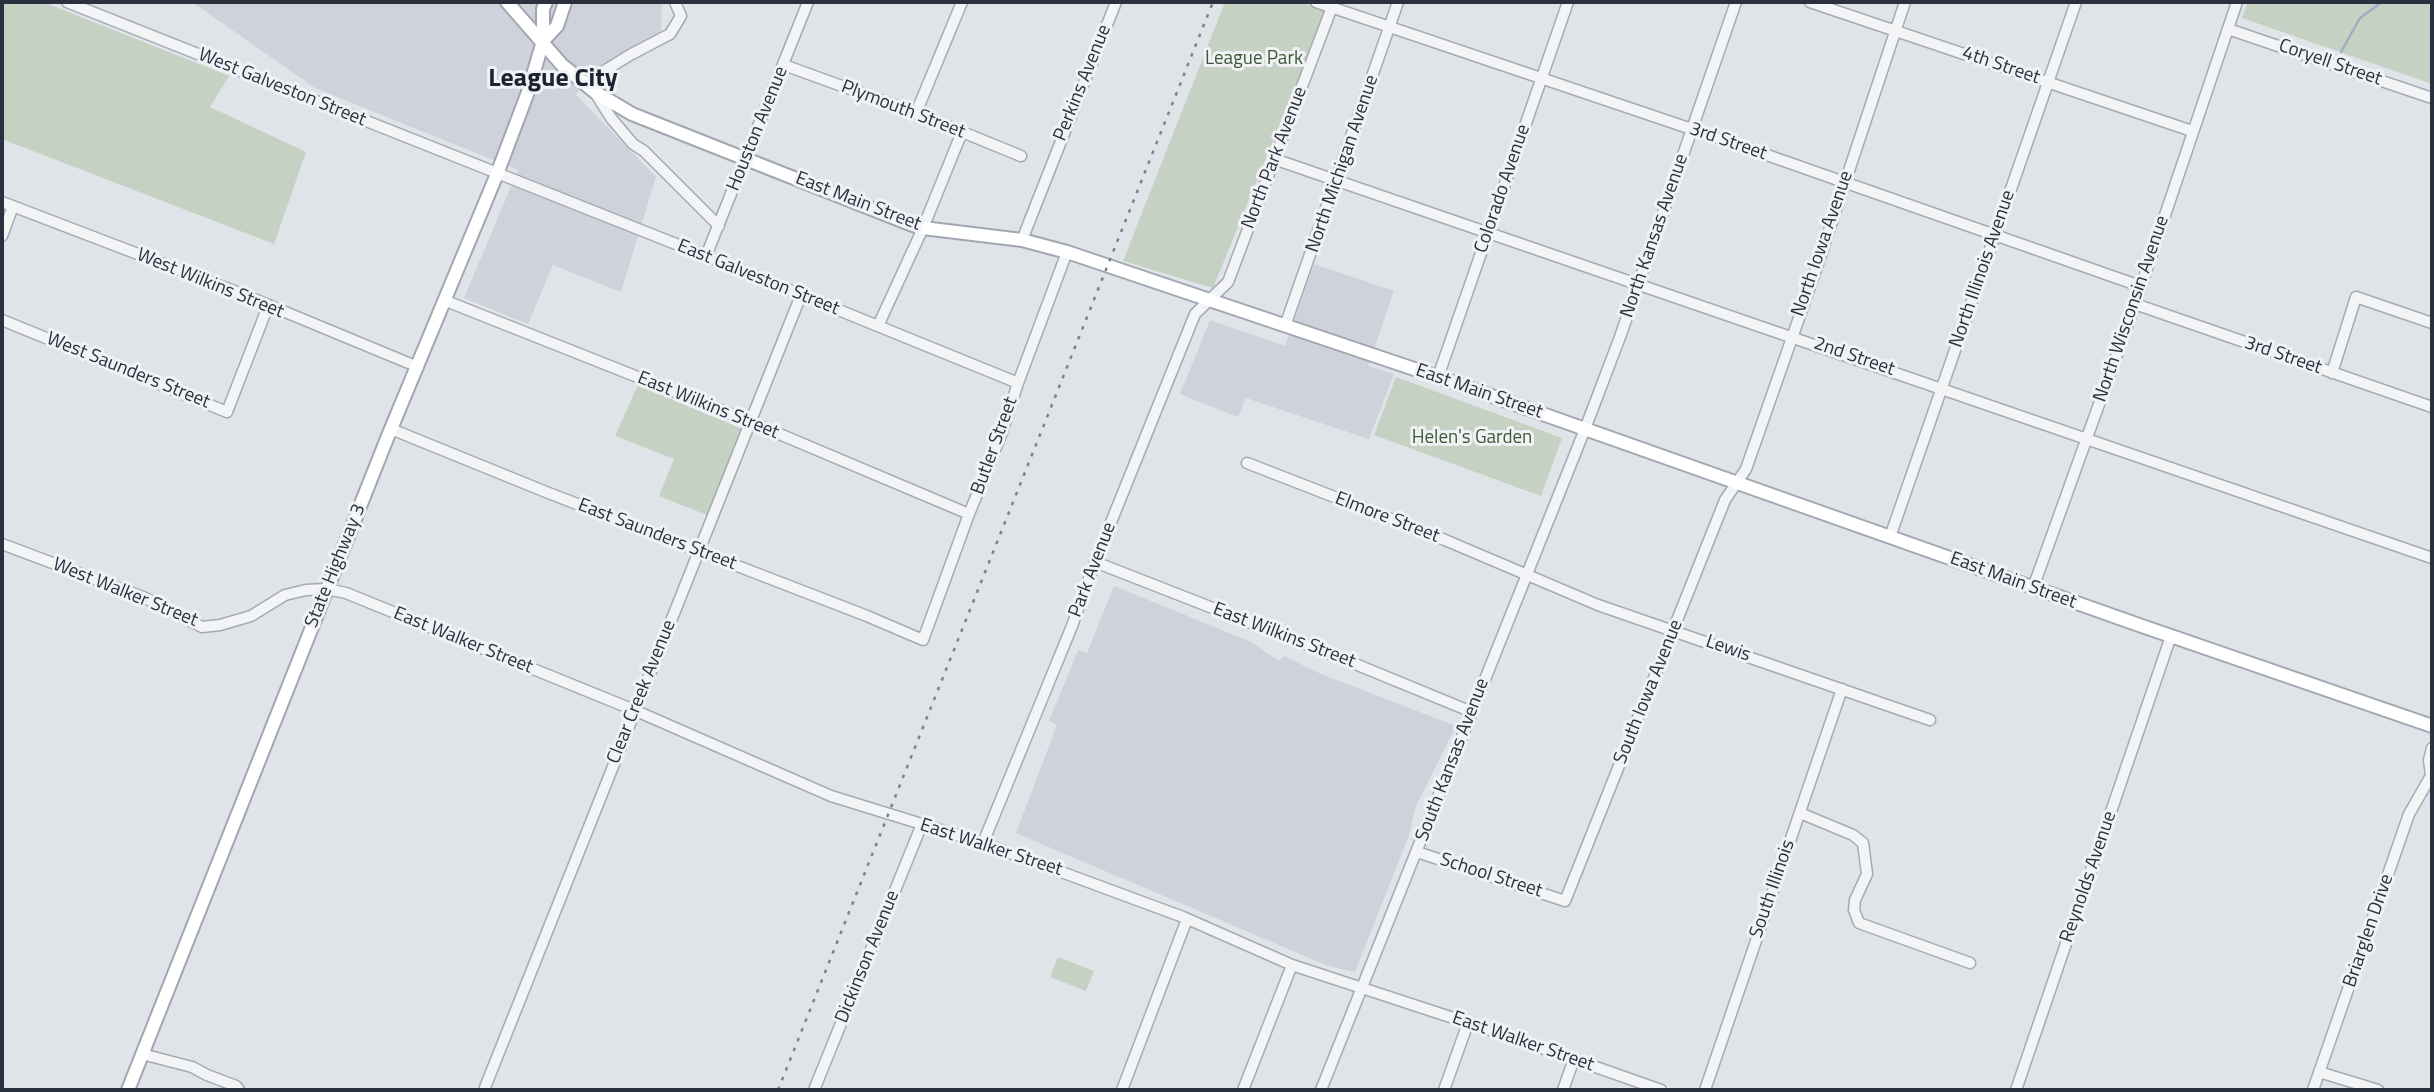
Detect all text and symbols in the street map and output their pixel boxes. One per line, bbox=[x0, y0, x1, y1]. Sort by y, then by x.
street label: Perkins Avenue bbox=[1049, 22, 1117, 144]
street label: Coryell Street bbox=[2276, 35, 2384, 91]
street label: 4th Street bbox=[1959, 42, 2043, 90]
street label: West Galveston Street bbox=[195, 44, 369, 132]
park label: League Park bbox=[1205, 48, 1303, 70]
street label: Houston Avenue bbox=[723, 63, 793, 195]
district label: League City bbox=[488, 64, 618, 96]
street label: North Michigan Avenue bbox=[1302, 72, 1384, 256]
street label: Plymouth Street bbox=[838, 76, 968, 144]
street label: North Park Avenue bbox=[1237, 84, 1313, 232]
street label: 3rd Street bbox=[1686, 118, 1770, 166]
street label: Colorado Avenue bbox=[1470, 122, 1536, 256]
street label: North Kansas Avenue bbox=[1616, 151, 1694, 321]
street label: East Main Street bbox=[792, 168, 924, 236]
street label: North Iowa Avenue bbox=[1787, 168, 1859, 320]
street label: North Illinois Avenue bbox=[1945, 187, 2021, 351]
street label: North Wisconsin Avenue bbox=[2089, 213, 2175, 405]
street label: East Galveston Street bbox=[674, 235, 842, 321]
street label: West Wilkins Street bbox=[133, 244, 287, 324]
street label: West Saunders Street bbox=[43, 328, 213, 414]
street label: 3rd Street bbox=[2241, 332, 2325, 380]
street label: 2nd Street bbox=[1811, 333, 1897, 381]
street label: East Main Street bbox=[1413, 360, 1545, 424]
street label: East Wilkins Street bbox=[634, 367, 782, 445]
street label: Butler Street bbox=[967, 394, 1023, 498]
park label: Helen's Garden bbox=[1412, 427, 1532, 449]
street label: Elmore Street bbox=[1332, 488, 1442, 548]
street label: East Saunders Street bbox=[574, 494, 740, 576]
street label: State Highway 3 bbox=[301, 501, 371, 631]
street label: Park Avenue bbox=[1064, 519, 1122, 621]
street label: East Main Street bbox=[1947, 548, 2079, 614]
street label: West Walker Street bbox=[49, 554, 201, 632]
street label: East Wilkins Street bbox=[1210, 598, 1358, 674]
street label: East Walker Street bbox=[390, 603, 536, 679]
street label: Clear Creek Avenue bbox=[603, 617, 681, 767]
street label: South Iowa Avenue bbox=[1610, 617, 1688, 767]
street label: Lewis bbox=[1703, 631, 1753, 667]
street label: South Kansas Avenue bbox=[1411, 675, 1495, 845]
street label: Reynolds Avenue bbox=[2056, 808, 2122, 946]
street label: East Walker Street bbox=[917, 814, 1065, 882]
street label: South Illinois bbox=[1746, 837, 1800, 941]
street label: School Street bbox=[1437, 849, 1545, 903]
street label: Briarglen Drive bbox=[2339, 871, 2399, 991]
street label: Dickinson Avenue bbox=[831, 887, 905, 1027]
street label: East Walker Street bbox=[1449, 1007, 1597, 1077]

